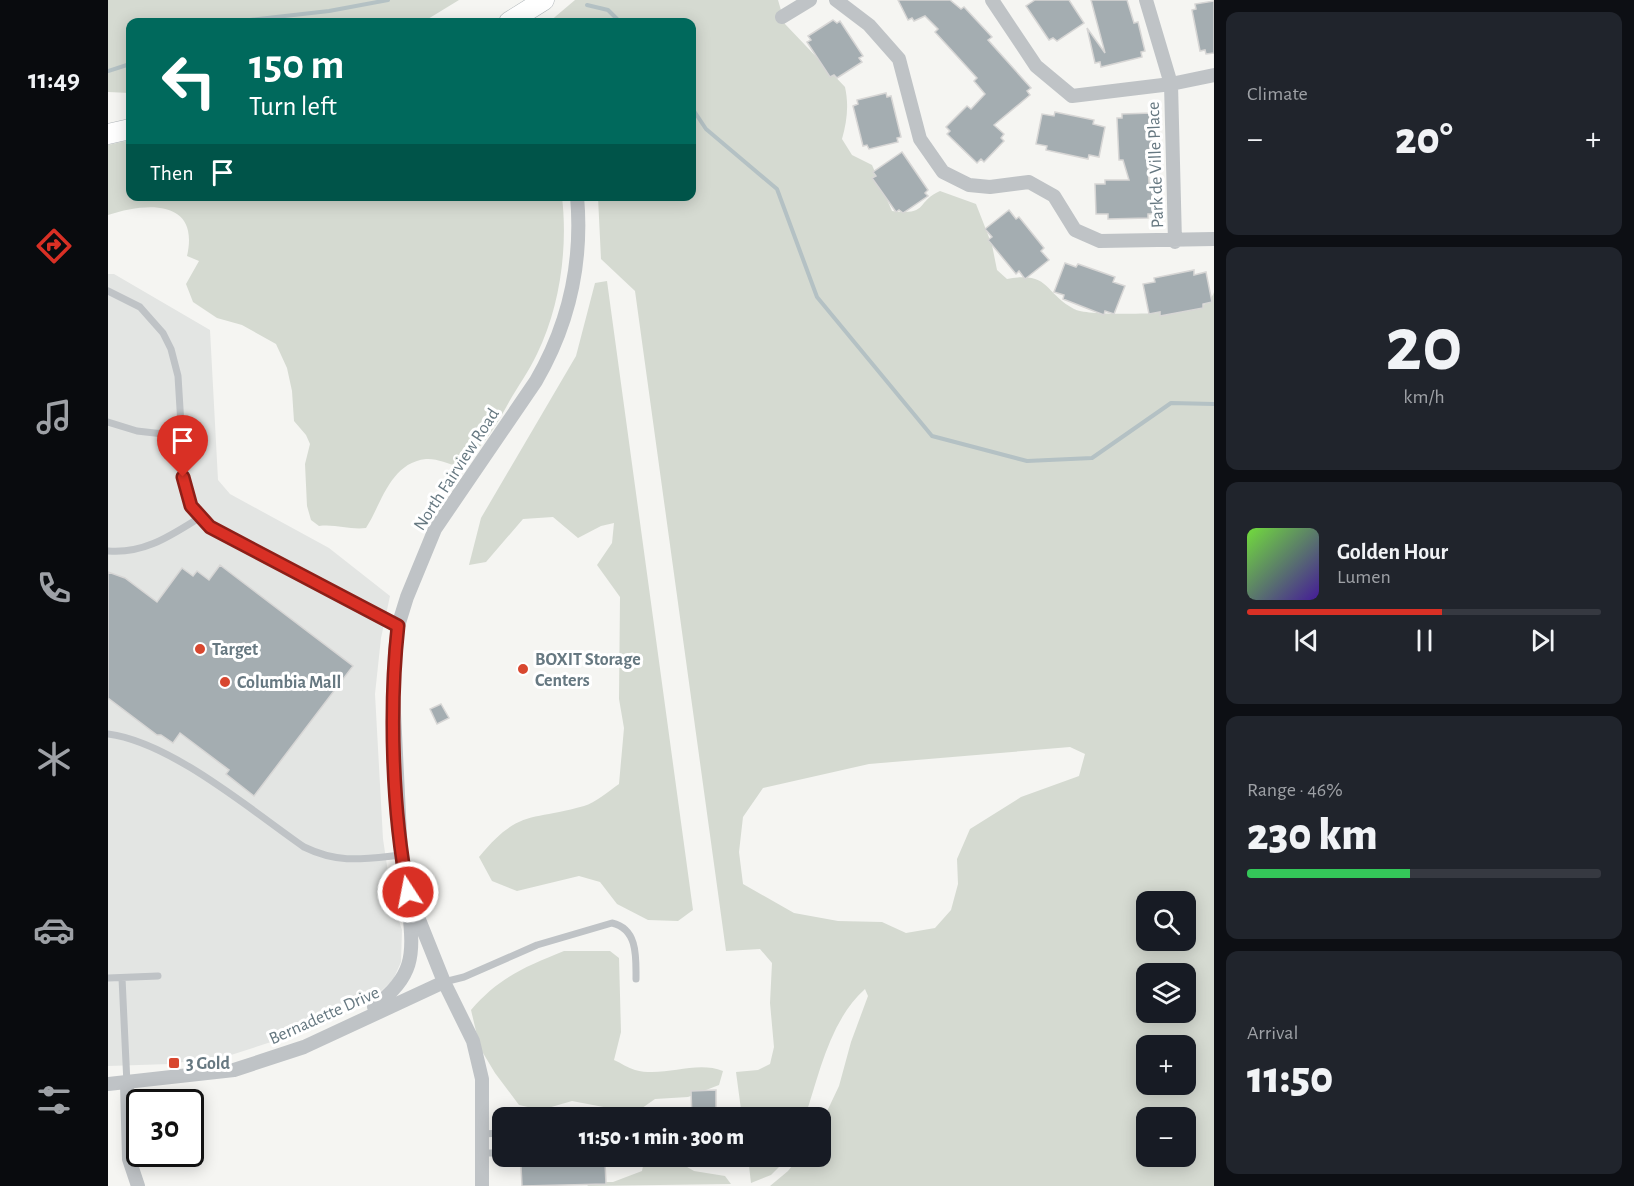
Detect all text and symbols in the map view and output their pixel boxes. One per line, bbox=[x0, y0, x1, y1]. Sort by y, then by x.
icon: left bbox=[150, 42, 228, 120]
text: 150 m bbox=[249, 44, 344, 86]
text: 11:49 bbox=[28, 66, 80, 93]
text: Climate bbox=[1247, 84, 1308, 104]
text: Turn left bbox=[249, 93, 337, 120]
street label: Park de Ville Place bbox=[1145, 101, 1167, 229]
text: 20° bbox=[1395, 117, 1453, 162]
text: − bbox=[1247, 123, 1263, 156]
text: + bbox=[1585, 123, 1601, 156]
icon: arrive bbox=[206, 156, 239, 189]
text: Then bbox=[150, 162, 194, 184]
icon: directions bbox=[33, 225, 75, 267]
text: 20 bbox=[1385, 307, 1463, 385]
text: km/h bbox=[1403, 387, 1445, 407]
icon: music bbox=[33, 396, 75, 438]
street label: North Fairview Road bbox=[411, 405, 503, 534]
pin bbox=[157, 415, 208, 477]
icon: arrive bbox=[166, 424, 199, 457]
text: Golden Hour bbox=[1337, 541, 1448, 563]
icon: phone bbox=[33, 567, 75, 609]
text: Lumen bbox=[1337, 567, 1391, 587]
icon: previous bbox=[1290, 624, 1323, 657]
icon: pause bbox=[1408, 624, 1441, 657]
icon: next bbox=[1526, 624, 1559, 657]
place label: Target bbox=[212, 641, 258, 659]
marker: Target bbox=[193, 642, 207, 656]
place label: BOXIT Storage Centers bbox=[535, 651, 641, 690]
marker: BOXIT Storage Centers bbox=[516, 662, 530, 676]
place label: Columbia Mall bbox=[237, 674, 341, 692]
marker: Columbia Mall bbox=[218, 675, 232, 689]
icon: climate bbox=[33, 738, 75, 780]
text: Range · 46% bbox=[1247, 780, 1343, 800]
text: 230 km bbox=[1247, 813, 1378, 858]
position arrow bbox=[376, 860, 440, 924]
map controls bbox=[1136, 891, 1196, 1167]
button: search bbox=[1136, 891, 1196, 951]
icon: car bbox=[33, 909, 75, 951]
button: layers bbox=[1136, 963, 1196, 1023]
street label: Bernadette Drive bbox=[267, 984, 382, 1048]
text: Arrival bbox=[1247, 1023, 1298, 1043]
button: + bbox=[1136, 1035, 1196, 1095]
place label: 3 Gold bbox=[186, 1055, 231, 1073]
marker: 3 Gold bbox=[167, 1056, 181, 1070]
text: 11:50 bbox=[1247, 1056, 1333, 1101]
icon: filters bbox=[33, 1079, 75, 1121]
speed limit sign: 30 bbox=[126, 1089, 204, 1167]
button: − bbox=[1136, 1107, 1196, 1167]
text: 11:50 · 1 min · 300 m bbox=[579, 1126, 744, 1148]

